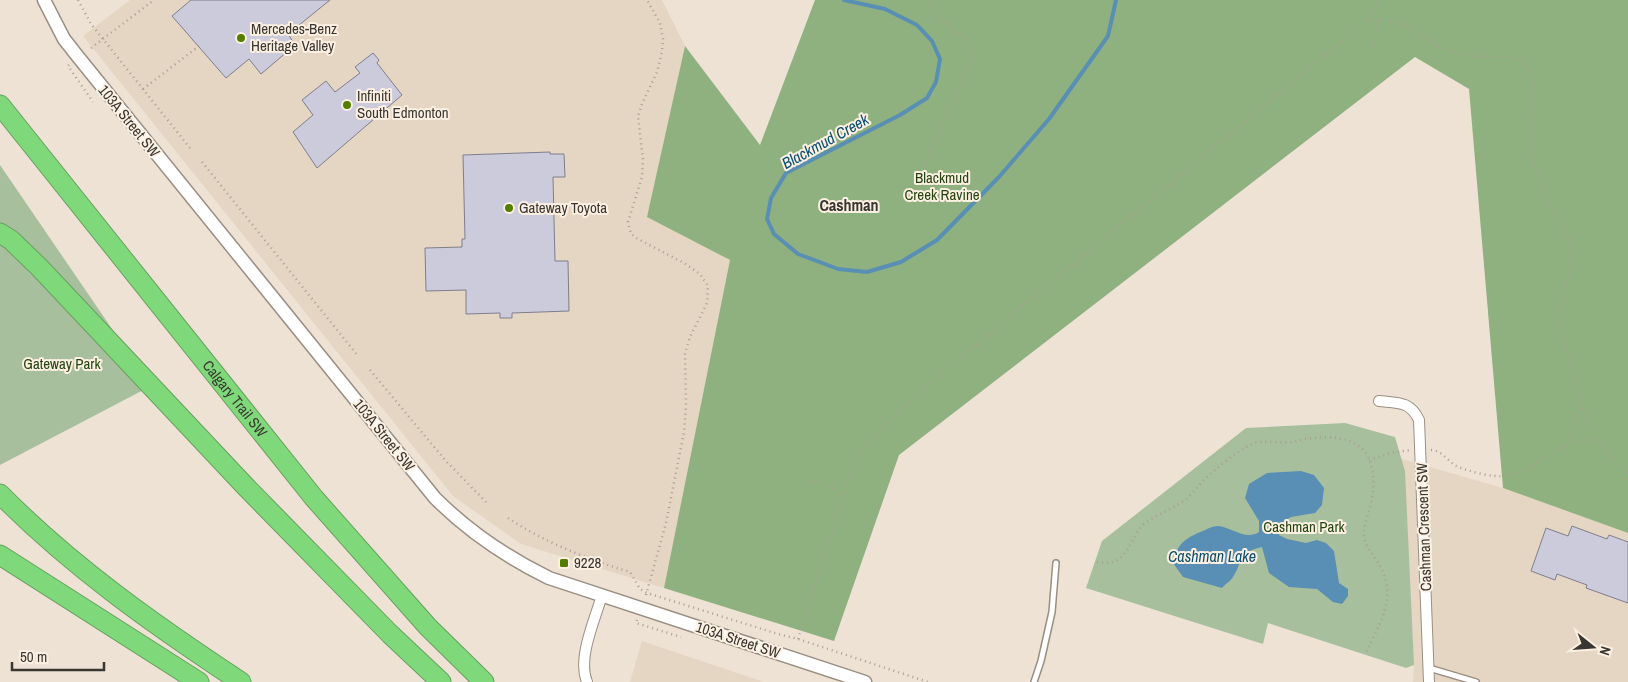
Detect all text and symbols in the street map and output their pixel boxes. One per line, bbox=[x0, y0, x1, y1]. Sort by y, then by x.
place label: Mercedes-Benz Heritage Valley bbox=[251, 18, 337, 56]
marker: Mercedes-Benz Heritage Valley bbox=[235, 32, 247, 44]
street label: 103A Street SW bbox=[94, 80, 165, 162]
place label: Infiniti South Edmonton bbox=[357, 85, 449, 123]
marker: Infiniti South Edmonton bbox=[341, 99, 353, 111]
water label: Blackmud Creek bbox=[778, 108, 873, 174]
park label: Blackmud Creek Ravine bbox=[904, 167, 980, 205]
district label: Cashman bbox=[819, 194, 879, 216]
place label: Gateway Toyota bbox=[519, 197, 607, 218]
marker: Gateway Toyota bbox=[503, 202, 515, 214]
park label: Gateway Park bbox=[23, 353, 101, 374]
street label: Calgary Trail SW bbox=[198, 356, 273, 442]
street label: 103A Street SW bbox=[349, 394, 420, 476]
street label: Cashman Crescent SW bbox=[1411, 462, 1436, 592]
park label: Cashman Park bbox=[1263, 516, 1346, 537]
water label: Cashman Lake bbox=[1168, 545, 1256, 567]
place label: 9228 bbox=[574, 552, 602, 573]
marker: 9228 bbox=[558, 557, 570, 569]
street label: 103A Street SW bbox=[693, 616, 783, 663]
north arrow bbox=[1568, 622, 1618, 672]
scale bar bbox=[12, 640, 105, 672]
text: N bbox=[1596, 644, 1615, 657]
text: 50 m bbox=[20, 646, 47, 667]

